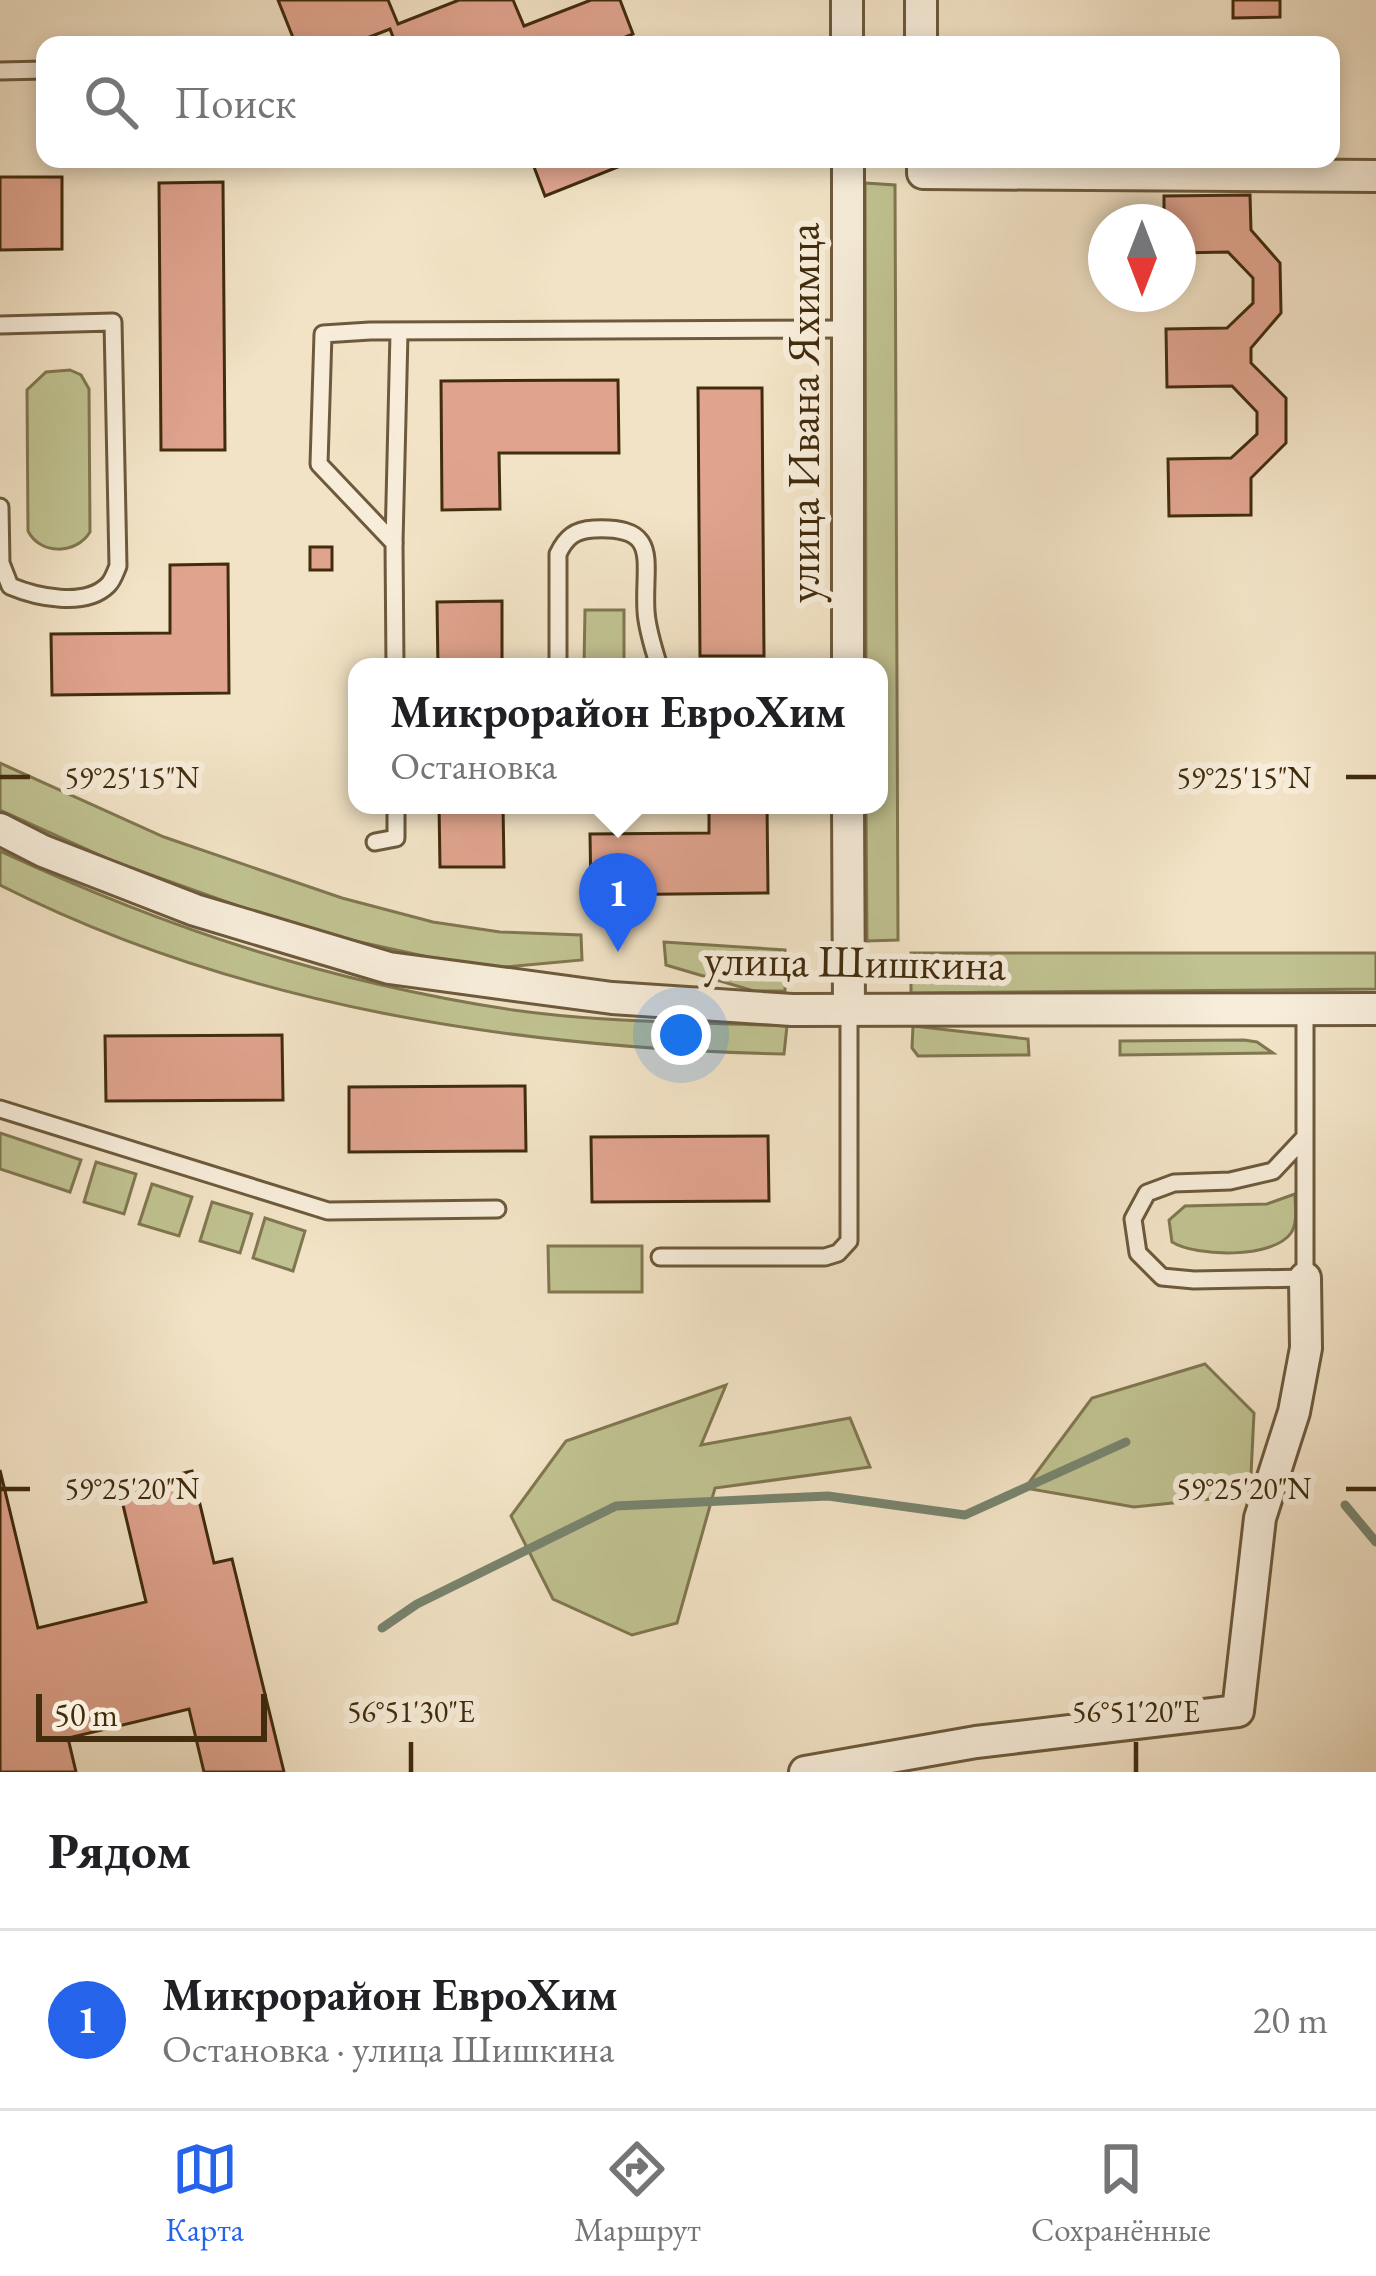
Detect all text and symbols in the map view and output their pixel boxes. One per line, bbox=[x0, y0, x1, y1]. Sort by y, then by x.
search box bbox=[36, 36, 1340, 168]
icon: search bbox=[78, 69, 144, 135]
text: Поиск bbox=[174, 73, 296, 131]
north arrow bbox=[1088, 204, 1196, 312]
street label: улица Ивана Яхимца bbox=[774, 223, 832, 603]
popup bbox=[348, 658, 888, 814]
text: Микрорайон ЕвроХим bbox=[390, 682, 846, 740]
text: Остановка bbox=[390, 740, 557, 791]
text: 59°25'15"N bbox=[65, 758, 200, 797]
text: 59°25'15"N bbox=[1177, 758, 1312, 797]
pin: 1 bbox=[579, 853, 657, 952]
street label: улица Шишкина bbox=[703, 929, 1007, 993]
your location bbox=[651, 1005, 711, 1065]
text: 59°25'20"N bbox=[65, 1469, 200, 1508]
text: 59°25'20"N bbox=[1177, 1469, 1312, 1508]
scale bar bbox=[36, 1688, 267, 1741]
text: 56°51'30"E bbox=[347, 1692, 475, 1731]
text: 56°51'20"E bbox=[1072, 1692, 1200, 1731]
text: 50 m bbox=[54, 1693, 118, 1736]
text: Рядом bbox=[48, 1817, 191, 1883]
text: Микрорайон ЕвроХим bbox=[162, 1965, 618, 2023]
text: 1 bbox=[77, 1994, 97, 2045]
text: 20 m bbox=[1252, 1994, 1328, 2045]
text: Остановка · улица Шишкина bbox=[162, 2023, 614, 2074]
tab: Карта bbox=[165, 2136, 244, 2251]
tab: Маршрут bbox=[574, 2136, 701, 2251]
tab: Сохранённые bbox=[1031, 2136, 1211, 2251]

